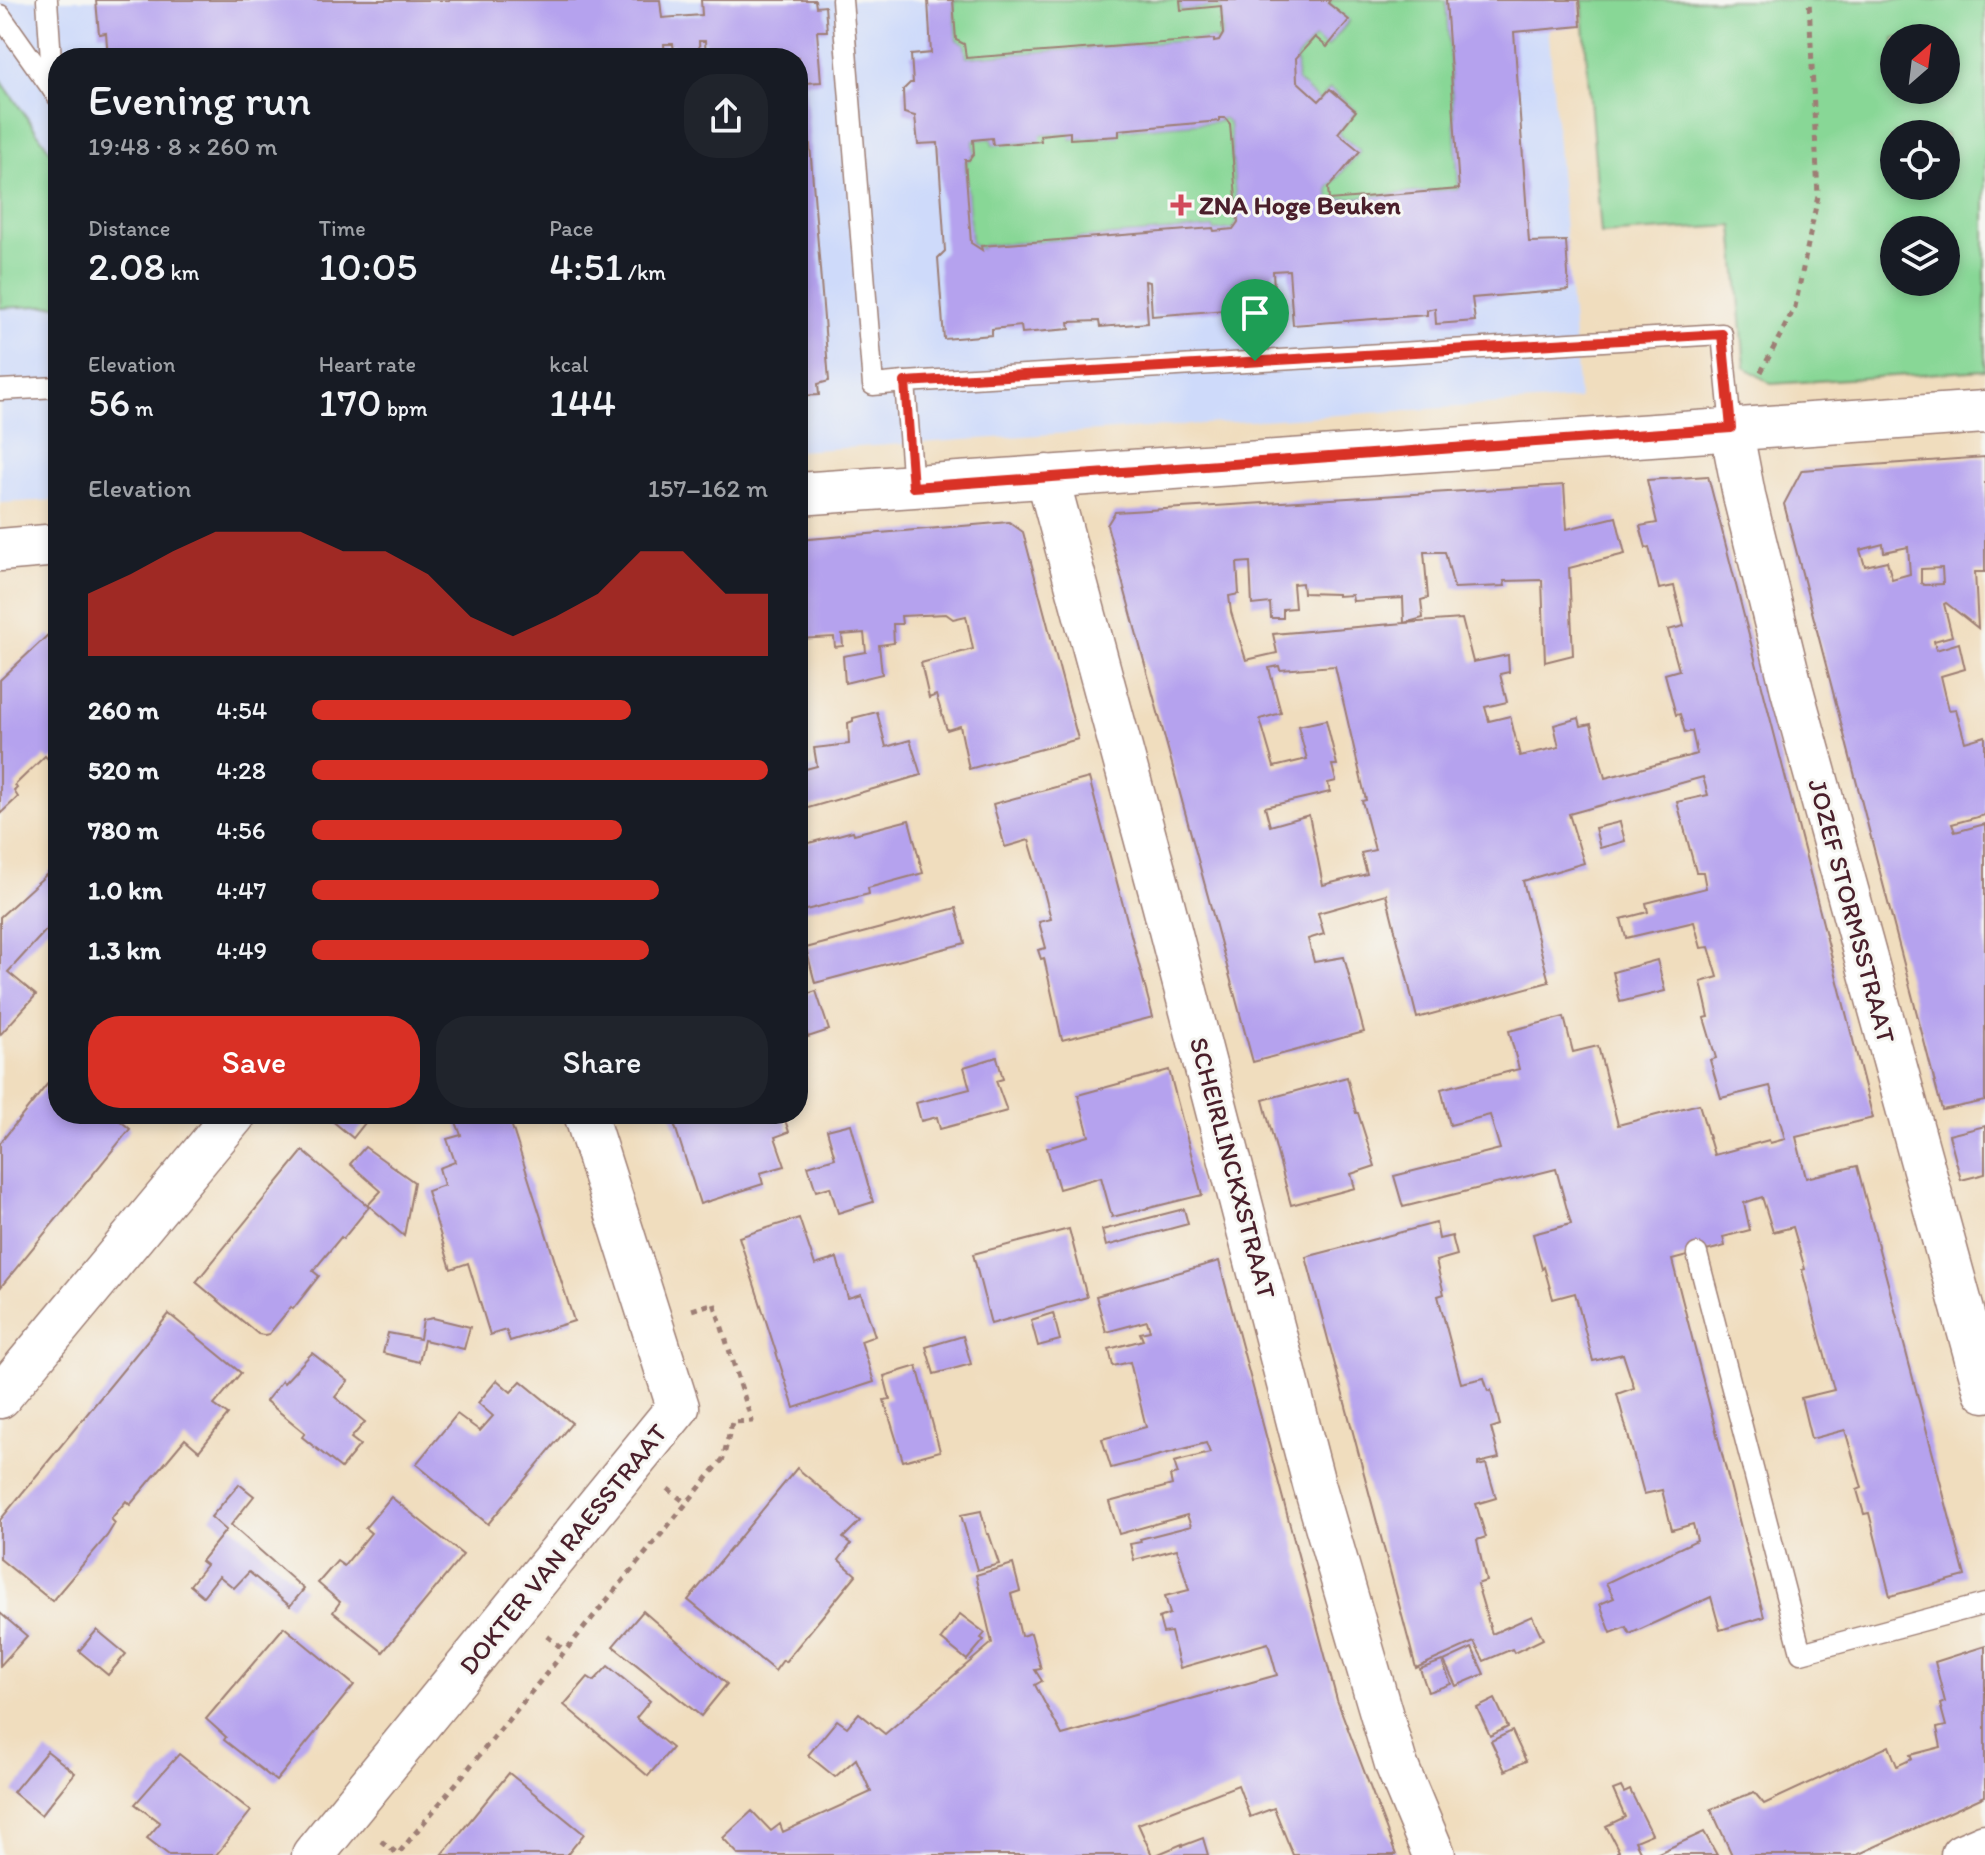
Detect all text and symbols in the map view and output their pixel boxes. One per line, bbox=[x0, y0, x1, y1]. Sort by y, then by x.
north arrow bbox=[1880, 24, 1960, 104]
map controls bbox=[1880, 24, 1960, 296]
text: Evening run bbox=[88, 73, 311, 126]
button: share bbox=[684, 74, 768, 158]
button: locate bbox=[1880, 120, 1960, 200]
text: 19:48 · 8 × 260 m bbox=[88, 130, 278, 162]
place label: ZNA Hoge Beuken bbox=[1199, 189, 1401, 221]
marker: ZNA Hoge Beuken bbox=[1170, 194, 1192, 216]
text: Distance bbox=[88, 215, 170, 242]
text: Time bbox=[319, 215, 366, 242]
text: Pace bbox=[549, 215, 593, 242]
button: layers bbox=[1880, 216, 1960, 296]
text: 2.08 bbox=[88, 242, 165, 290]
text: 10:05 bbox=[319, 242, 417, 290]
text: 4:51 bbox=[549, 242, 623, 290]
text: km bbox=[165, 259, 200, 286]
text: /km bbox=[623, 259, 666, 286]
pin bbox=[1221, 279, 1289, 361]
icon: arrive bbox=[1233, 291, 1277, 335]
text: Elevation bbox=[88, 351, 175, 378]
text: Heart rate bbox=[319, 351, 416, 378]
text: kcal bbox=[549, 351, 588, 378]
text: 56 bbox=[88, 378, 130, 426]
text: 170 bbox=[319, 378, 382, 426]
text: 144 bbox=[549, 378, 616, 426]
text: m bbox=[130, 395, 154, 422]
text: bpm bbox=[382, 395, 427, 422]
text: Elevation bbox=[88, 472, 191, 504]
text: 157–162 m bbox=[648, 472, 768, 504]
text: 260 m bbox=[88, 694, 159, 726]
text: 4:54 bbox=[216, 694, 267, 726]
text: 520 m bbox=[88, 754, 159, 786]
text: 4:28 bbox=[216, 754, 266, 786]
street label: JOZEF STORMSSTRAAT bbox=[1801, 775, 1903, 1047]
text: 780 m bbox=[88, 814, 159, 846]
text: 4:56 bbox=[216, 814, 265, 846]
text: 1.0 km bbox=[88, 874, 163, 906]
text: 4:47 bbox=[216, 874, 267, 906]
text: 1.3 km bbox=[88, 934, 161, 966]
text: 4:49 bbox=[216, 934, 267, 966]
button: Save bbox=[88, 1016, 420, 1108]
button: Share bbox=[436, 1016, 768, 1108]
street label: SCHEIRLINCKXSTRAAT bbox=[1183, 1034, 1283, 1303]
street label: DOKTER VAN RAESSTRAAT bbox=[452, 1417, 674, 1681]

